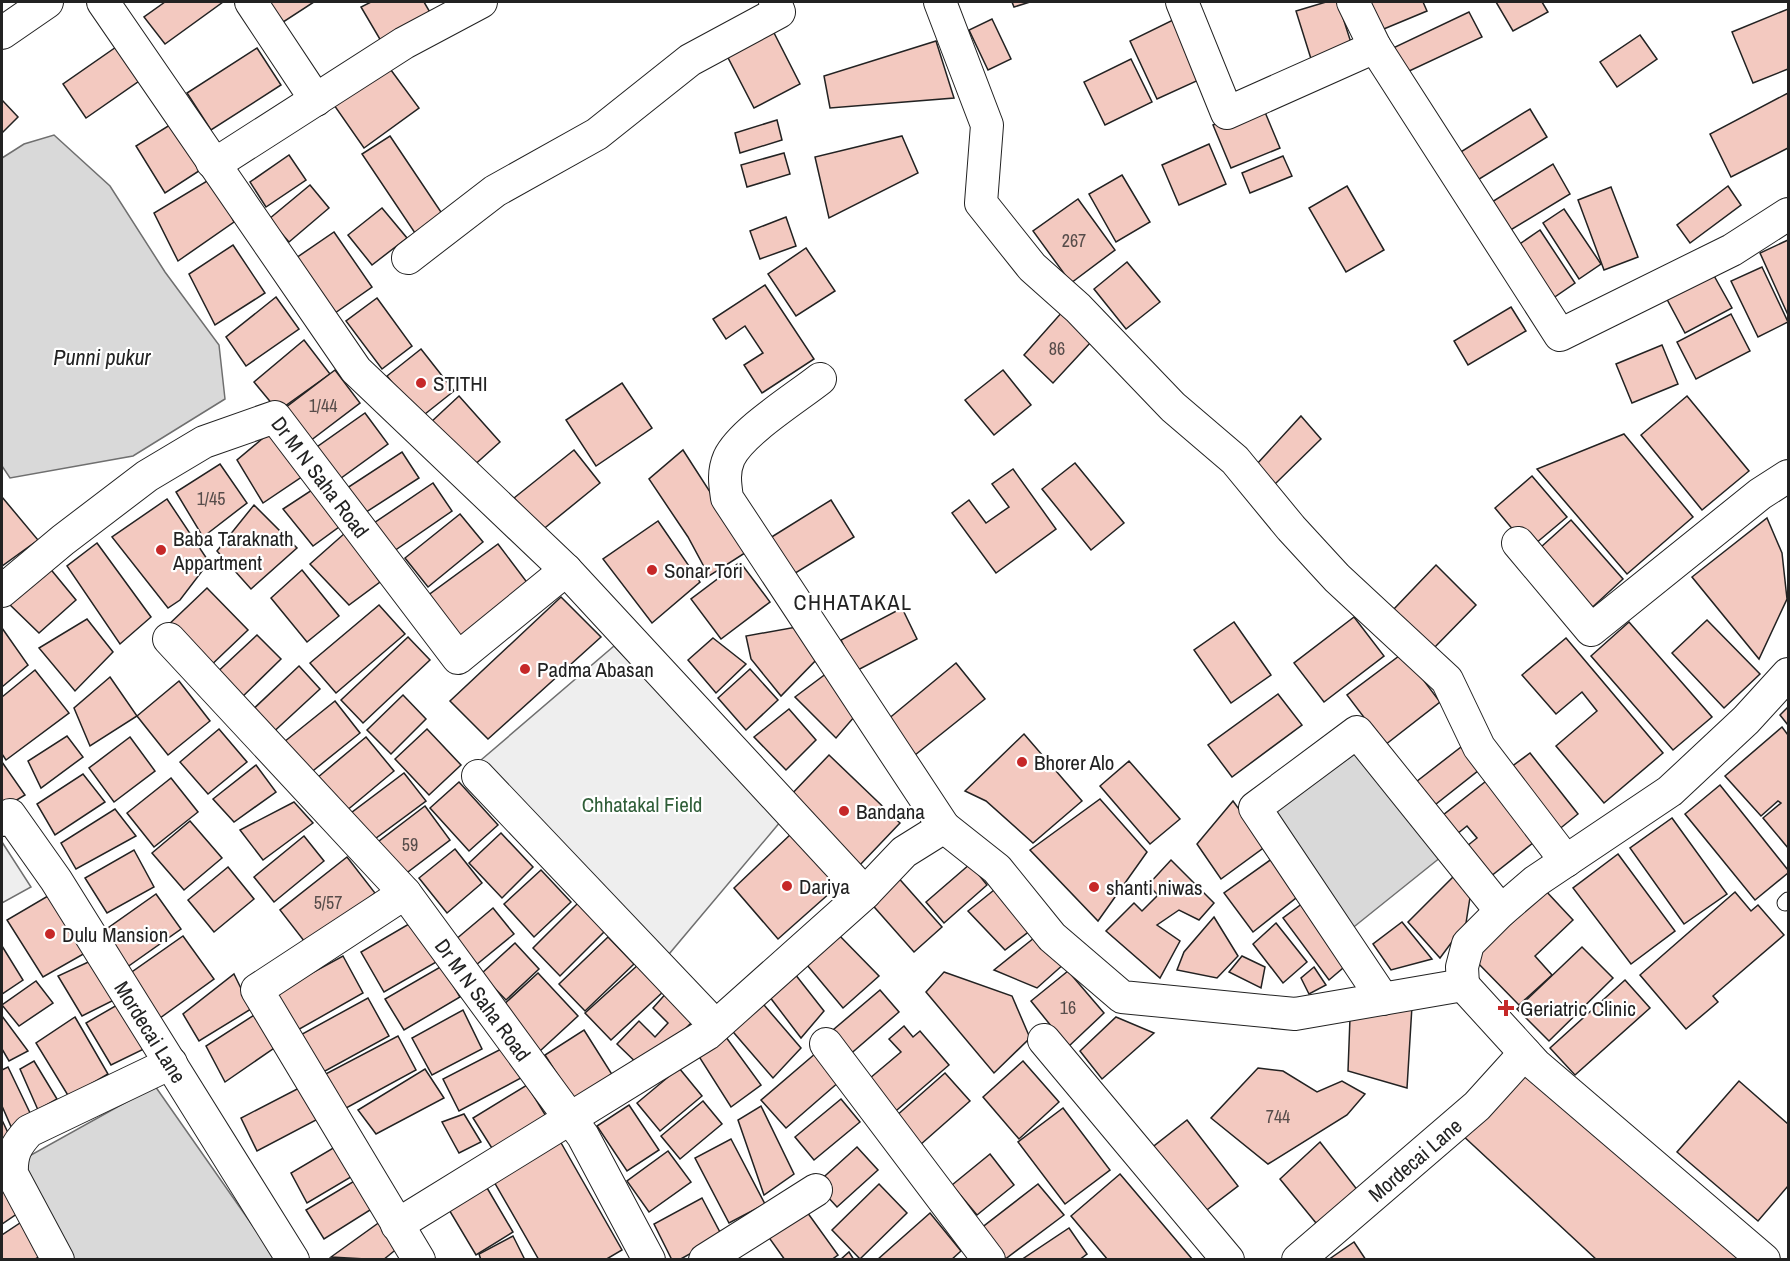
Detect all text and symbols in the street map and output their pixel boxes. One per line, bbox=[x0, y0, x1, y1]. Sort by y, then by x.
house number: 267 bbox=[1062, 228, 1086, 253]
house number: 86 bbox=[1049, 336, 1065, 361]
water label: Punni pukur bbox=[53, 342, 152, 372]
place label: STITHI bbox=[433, 369, 488, 398]
marker: STITHI bbox=[414, 376, 428, 390]
house number: 1/44 bbox=[309, 393, 337, 418]
street label: Dr M N Saha Road bbox=[265, 410, 376, 544]
house number: 1/45 bbox=[197, 486, 225, 511]
place label: Baba Taraknath Appartment bbox=[172, 524, 294, 577]
marker: Baba Taraknath Appartment bbox=[154, 543, 168, 557]
place label: Sonar Tori bbox=[664, 556, 743, 585]
marker: Sonar Tori bbox=[645, 563, 659, 577]
district label: CHHATAKAL bbox=[793, 587, 913, 617]
place label: Padma Abasan bbox=[537, 655, 654, 684]
marker: Padma Abasan bbox=[518, 662, 532, 676]
place label: Bhorer Alo bbox=[1034, 748, 1114, 777]
marker: Bhorer Alo bbox=[1015, 755, 1029, 769]
park label: Chhatakal Field bbox=[582, 790, 702, 819]
place label: Bandana bbox=[856, 797, 925, 826]
marker: Bandana bbox=[837, 804, 851, 818]
house number: 59 bbox=[402, 832, 418, 857]
place label: Dariya bbox=[799, 872, 850, 901]
place label: shanti niwas bbox=[1106, 873, 1203, 902]
marker: Dariya bbox=[780, 879, 794, 893]
marker: shanti niwas bbox=[1087, 880, 1101, 894]
house number: 5/57 bbox=[314, 890, 342, 915]
place label: Dulu Mansion bbox=[62, 920, 168, 949]
marker: Dulu Mansion bbox=[43, 927, 57, 941]
street label: Dr M N Saha Road bbox=[428, 932, 538, 1067]
street label: Mordecai Lane bbox=[108, 975, 193, 1088]
place label: Geriatric Clinic bbox=[1520, 994, 1636, 1023]
house number: 16 bbox=[1060, 995, 1076, 1020]
marker: Geriatric Clinic bbox=[1497, 999, 1515, 1017]
house number: 744 bbox=[1266, 1104, 1290, 1129]
street label: Mordecai Lane bbox=[1362, 1111, 1468, 1208]

